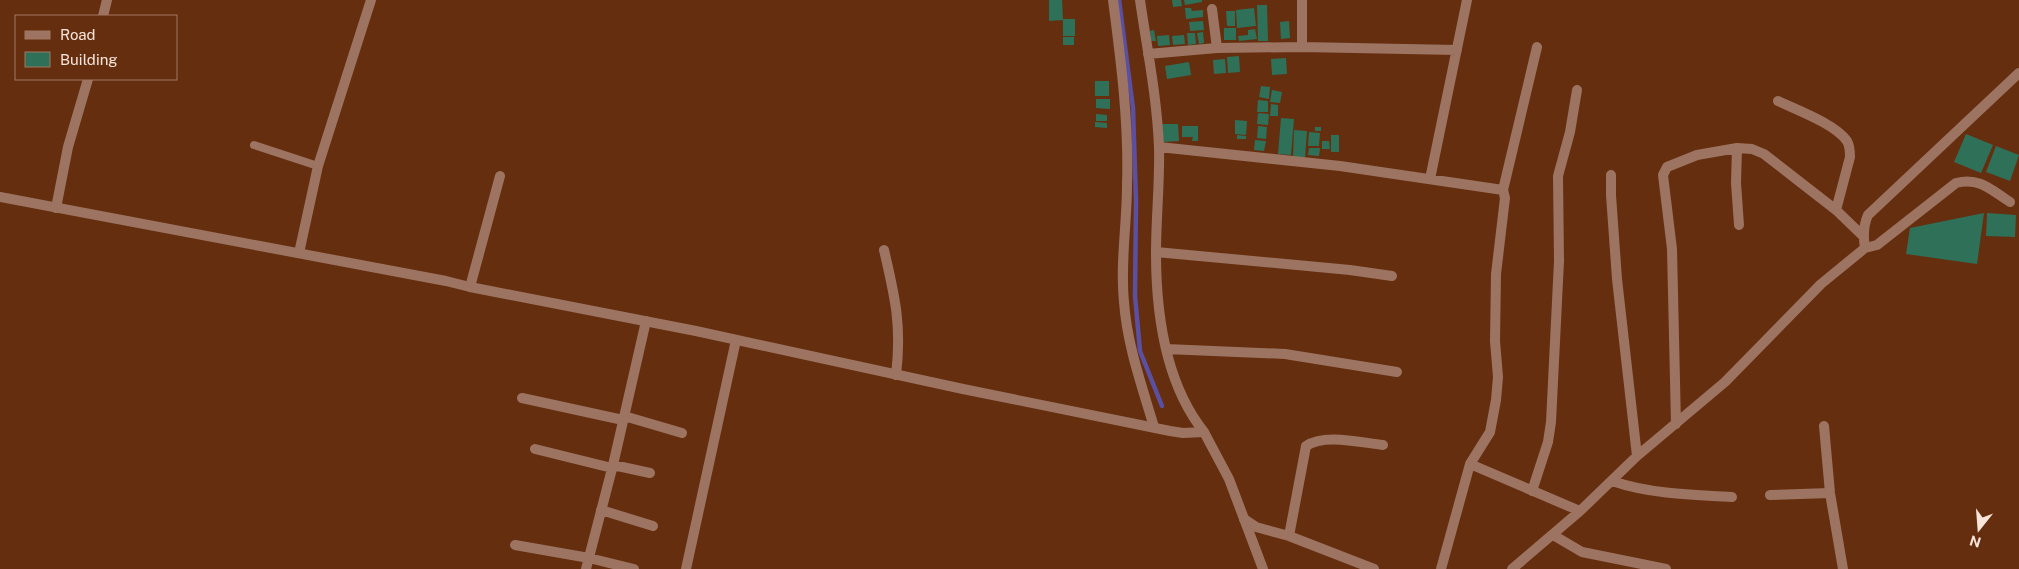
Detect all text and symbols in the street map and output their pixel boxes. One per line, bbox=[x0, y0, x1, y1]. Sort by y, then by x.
legend bbox=[15, 15, 178, 80]
text: Road bbox=[60, 26, 96, 43]
text: Building bbox=[60, 51, 118, 68]
north arrow bbox=[1954, 504, 2004, 554]
text: N bbox=[1968, 532, 1983, 551]

